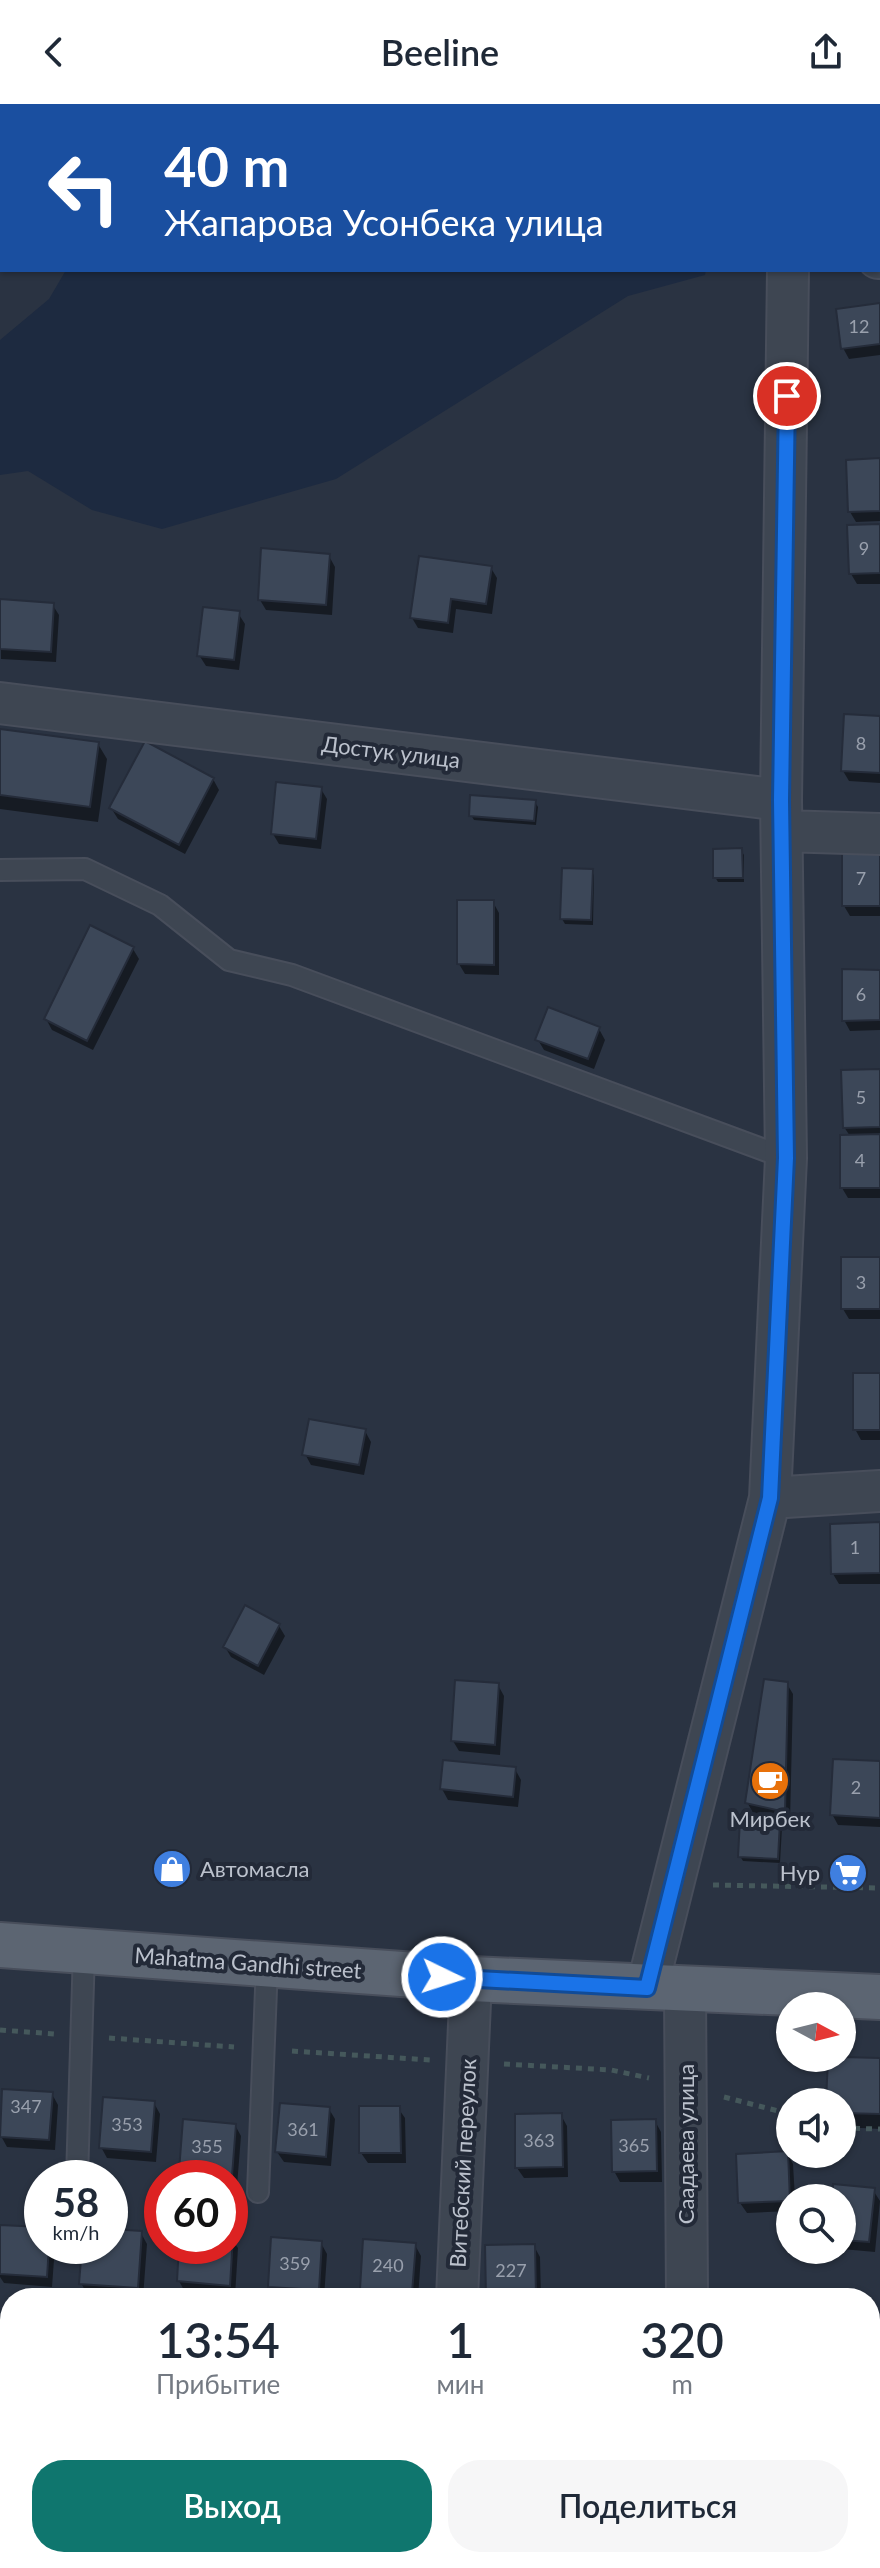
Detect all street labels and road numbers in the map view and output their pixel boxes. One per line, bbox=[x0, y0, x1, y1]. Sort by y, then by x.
street label: Достук улица bbox=[320, 730, 462, 773]
street label: Mahatma Gandhi street bbox=[134, 1941, 362, 1984]
street label: Витебский переулок bbox=[444, 2057, 481, 2268]
street label: Саадаева улица bbox=[672, 2064, 699, 2224]

